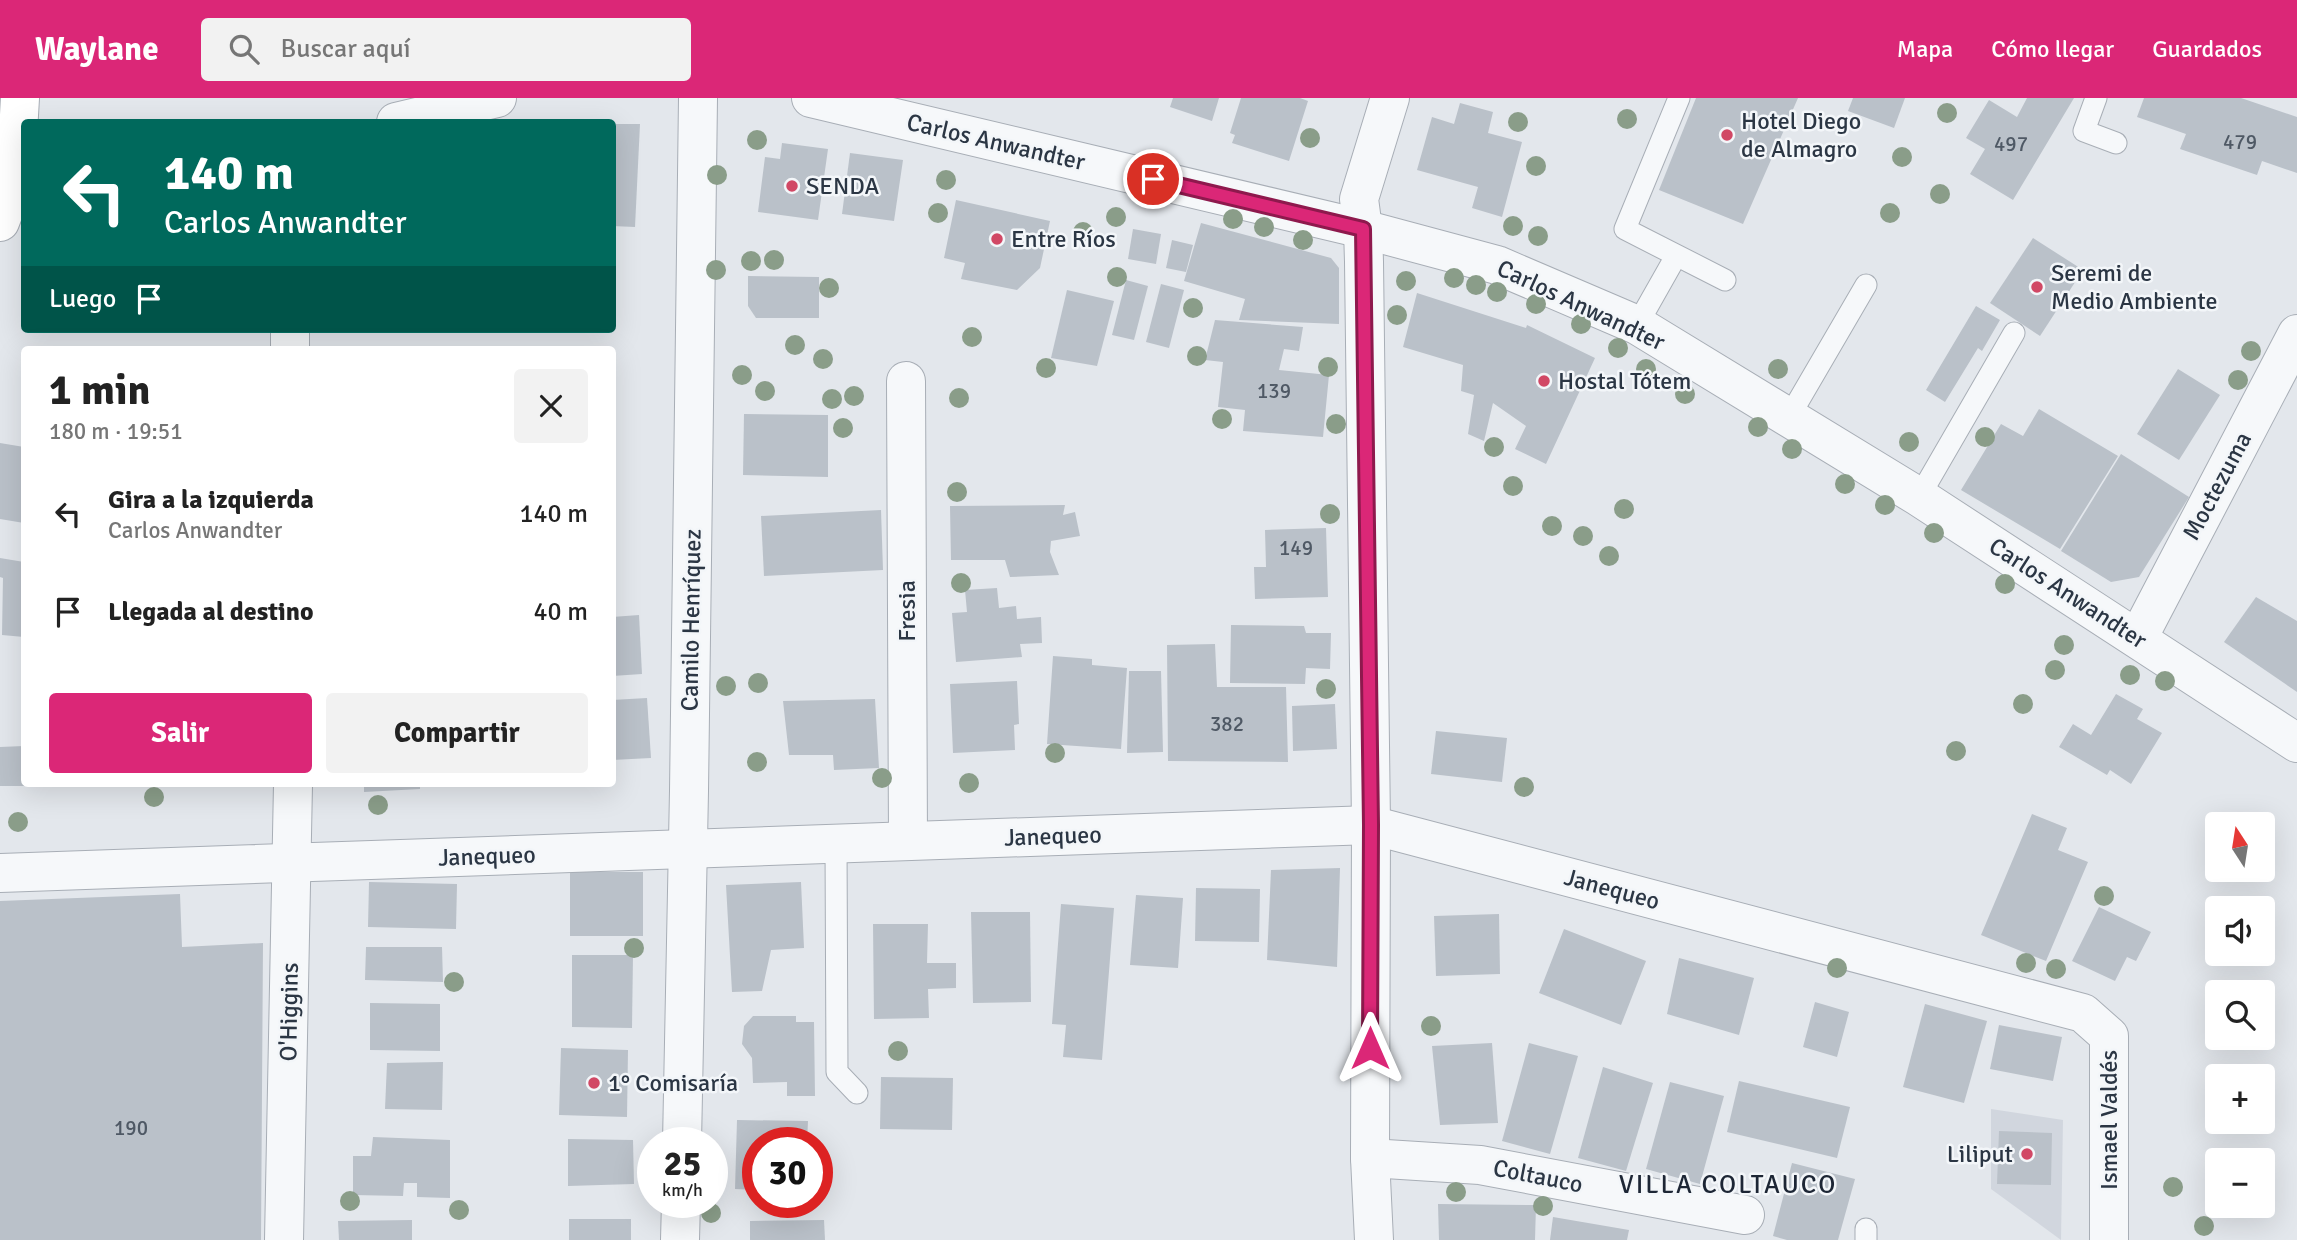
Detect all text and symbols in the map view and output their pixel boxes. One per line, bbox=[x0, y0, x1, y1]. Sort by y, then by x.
search box bbox=[201, 18, 691, 81]
text: Waylane bbox=[35, 29, 159, 70]
icon: search bbox=[225, 30, 263, 68]
text: Buscar aquí bbox=[281, 33, 411, 65]
text: Mapa bbox=[1897, 34, 1953, 64]
text: Cómo llegar bbox=[1991, 34, 2114, 64]
text: Guardados bbox=[2152, 34, 2262, 64]
place label: Hotel Diego de Almagro bbox=[1741, 106, 1861, 164]
street label: Carlos Anwandter bbox=[904, 107, 1088, 177]
marker: Hotel Diego de Almagro bbox=[1719, 127, 1735, 143]
house number: 479 bbox=[2223, 129, 2257, 155]
house number: 497 bbox=[1994, 131, 2028, 157]
text: 140 m bbox=[164, 143, 294, 203]
icon: left bbox=[49, 147, 140, 238]
pin bbox=[1123, 149, 1183, 209]
icon: arrive bbox=[1134, 160, 1172, 198]
place label: SENDA bbox=[806, 171, 879, 201]
marker: SENDA bbox=[784, 178, 800, 194]
text: Carlos Anwandter bbox=[164, 203, 407, 242]
place label: Entre Ríos bbox=[1011, 224, 1116, 254]
marker: Entre Ríos bbox=[989, 231, 1005, 247]
street label: Carlos Anwandter bbox=[1492, 253, 1670, 357]
place label: Seremi de Medio Ambiente bbox=[2051, 258, 2218, 316]
marker: Seremi de Medio Ambiente bbox=[2029, 279, 2045, 295]
icon: arrive bbox=[130, 280, 168, 318]
text: Luego bbox=[49, 283, 116, 315]
text: 1 min bbox=[49, 365, 150, 416]
place label: Hostal Tótem bbox=[1558, 366, 1691, 396]
button: close bbox=[514, 369, 588, 443]
marker: Hostal Tótem bbox=[1536, 373, 1552, 389]
house number: 139 bbox=[1257, 378, 1291, 404]
text: 180 m · 19:51 bbox=[49, 417, 183, 446]
street label: Moctezuma bbox=[2176, 427, 2258, 545]
text: Gira a la izquierda bbox=[108, 484, 314, 516]
icon: left bbox=[49, 495, 87, 533]
text: 140 m bbox=[519, 498, 588, 530]
text: Carlos Anwandter bbox=[108, 516, 282, 545]
street label: Camilo Henríquez bbox=[674, 529, 708, 711]
street label: Carlos Anwandter bbox=[1984, 531, 2153, 655]
house number: 149 bbox=[1279, 535, 1313, 561]
street label: Fresia bbox=[892, 580, 922, 642]
icon: arrive bbox=[49, 593, 87, 631]
text: Llegada al destino bbox=[108, 596, 314, 628]
text: 40 m bbox=[533, 596, 588, 628]
button: Salir bbox=[49, 693, 312, 773]
button: Compartir bbox=[326, 693, 588, 773]
house number: 382 bbox=[1210, 711, 1244, 737]
north arrow bbox=[2205, 812, 2275, 882]
map controls bbox=[2205, 812, 2275, 1218]
street label: Janequeo bbox=[1004, 819, 1102, 853]
street label: Janequeo bbox=[438, 839, 536, 873]
street label: Janequeo bbox=[1561, 862, 1663, 916]
button: sound bbox=[2205, 896, 2275, 966]
street label: O'Higgins bbox=[273, 962, 305, 1062]
button: search bbox=[2205, 980, 2275, 1050]
position arrow bbox=[1333, 1011, 1407, 1085]
street label: Ismael Valdés bbox=[2094, 1050, 2124, 1190]
button: + bbox=[2205, 1064, 2275, 1134]
place label: 1° Comisaría bbox=[608, 1068, 738, 1098]
marker: 1° Comisaría bbox=[586, 1075, 602, 1091]
house number: 190 bbox=[114, 1115, 148, 1141]
speed limit sign: 30 bbox=[742, 1127, 833, 1218]
place label: Liliput bbox=[1947, 1139, 2013, 1169]
text: 25 bbox=[664, 1142, 701, 1185]
marker: Liliput bbox=[2019, 1146, 2035, 1162]
button: − bbox=[2205, 1148, 2275, 1218]
street label: Coltauco bbox=[1491, 1153, 1585, 1199]
district label: VILLA COLTAUCO bbox=[1619, 1169, 1837, 1201]
text: km/h bbox=[662, 1179, 703, 1201]

